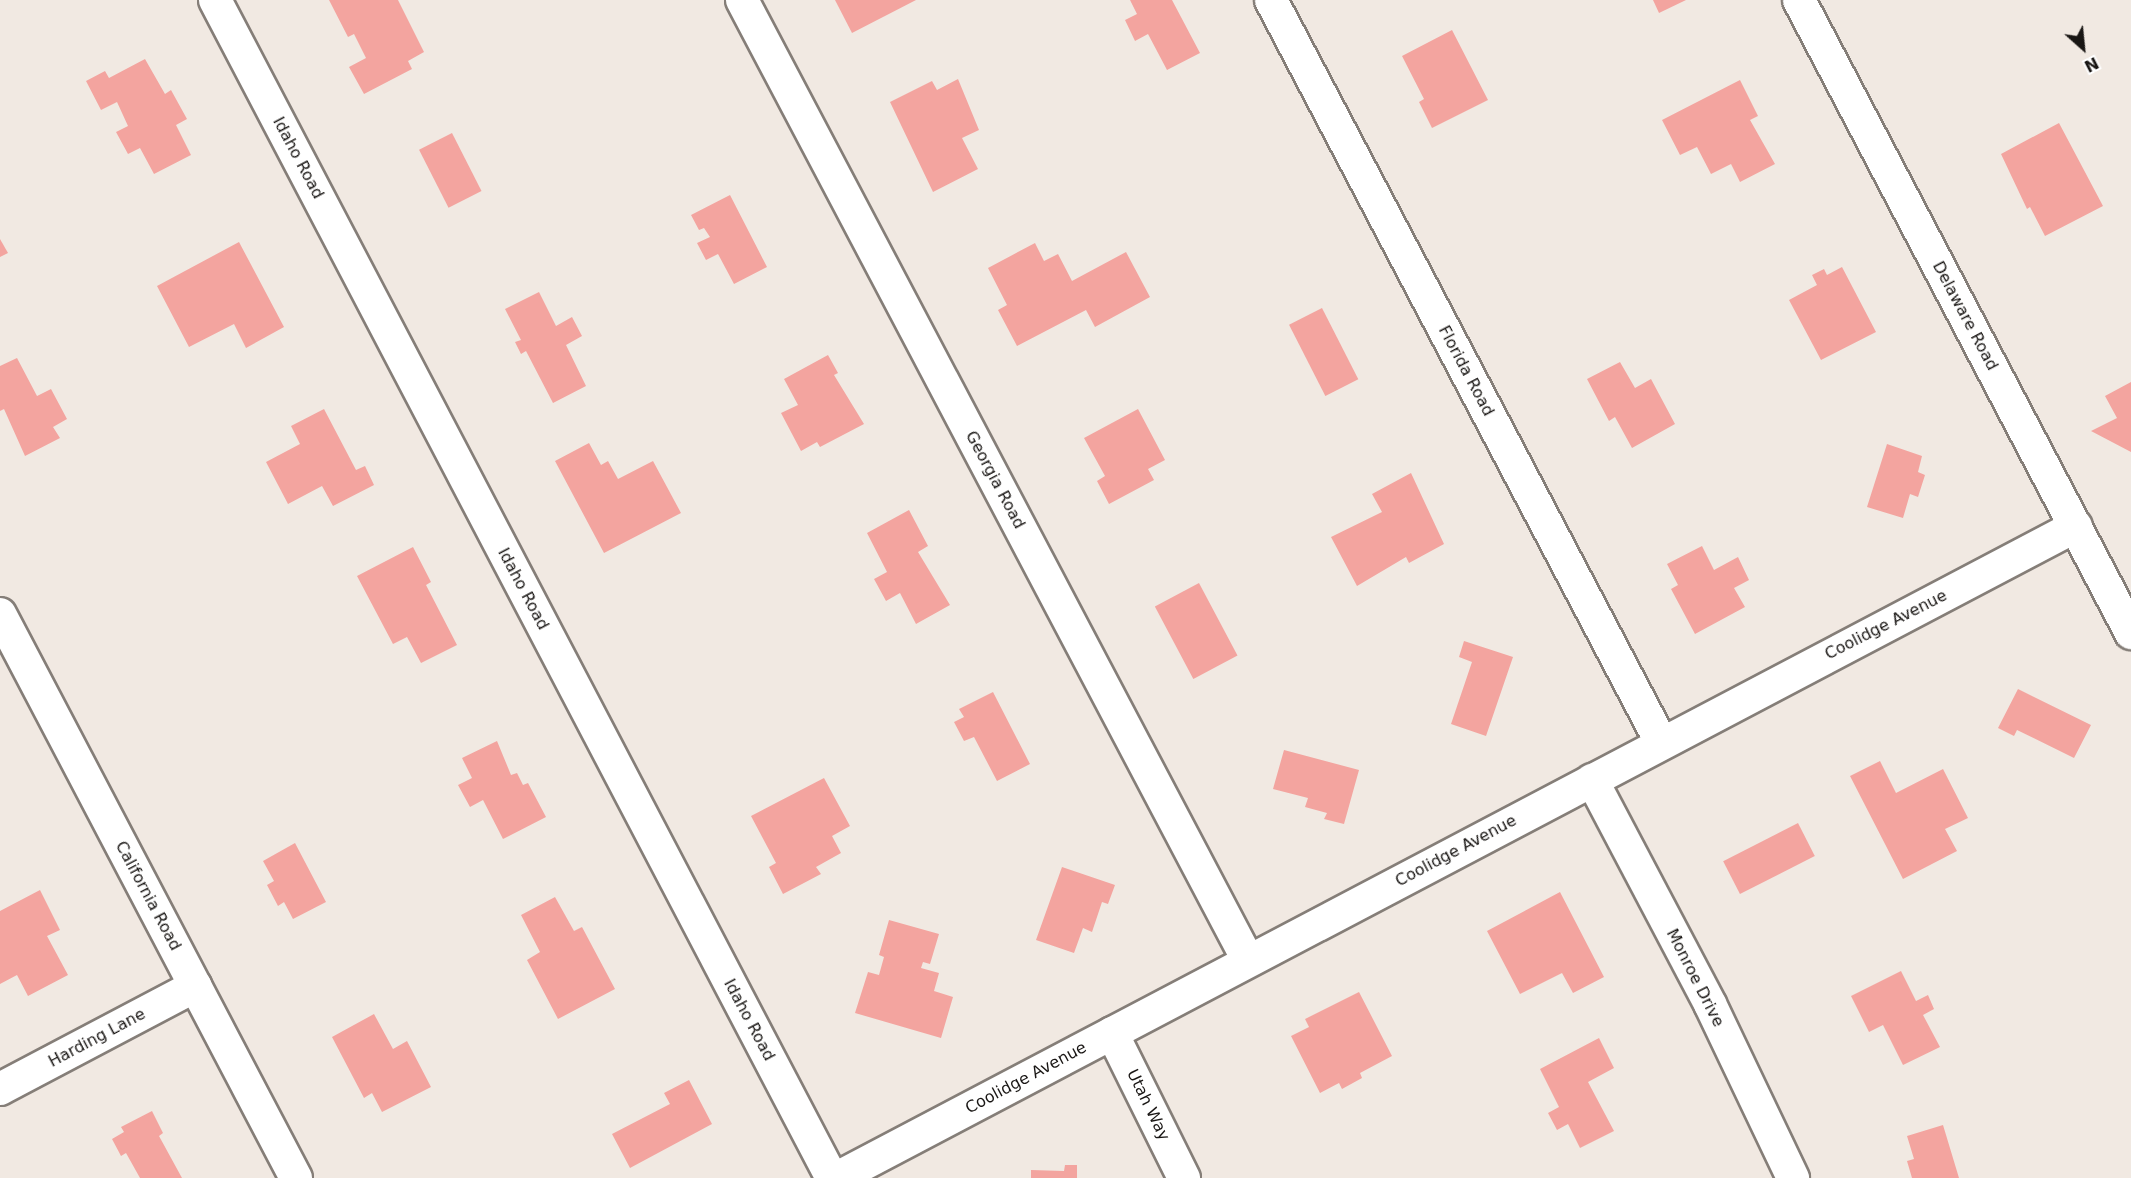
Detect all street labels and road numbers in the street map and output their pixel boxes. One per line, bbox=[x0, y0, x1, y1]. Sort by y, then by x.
street label: Idaho Road bbox=[268, 114, 328, 202]
street label: Delaware Road bbox=[1928, 258, 2002, 374]
street label: Florida Road bbox=[1434, 322, 1498, 420]
street label: Georgia Road bbox=[961, 428, 1029, 532]
street label: Idaho Road bbox=[493, 545, 553, 633]
street label: Coolidge Avenue bbox=[1822, 586, 1950, 664]
street label: Coolidge Avenue bbox=[1392, 811, 1520, 891]
street label: California Road bbox=[111, 838, 185, 954]
street label: Monroe Drive bbox=[1662, 926, 1728, 1030]
street label: Idaho Road bbox=[719, 976, 779, 1064]
street label: Harding Lane bbox=[45, 1004, 149, 1072]
street label: Coolidge Avenue bbox=[962, 1038, 1090, 1118]
street label: Utah Way bbox=[1122, 1066, 1174, 1144]

